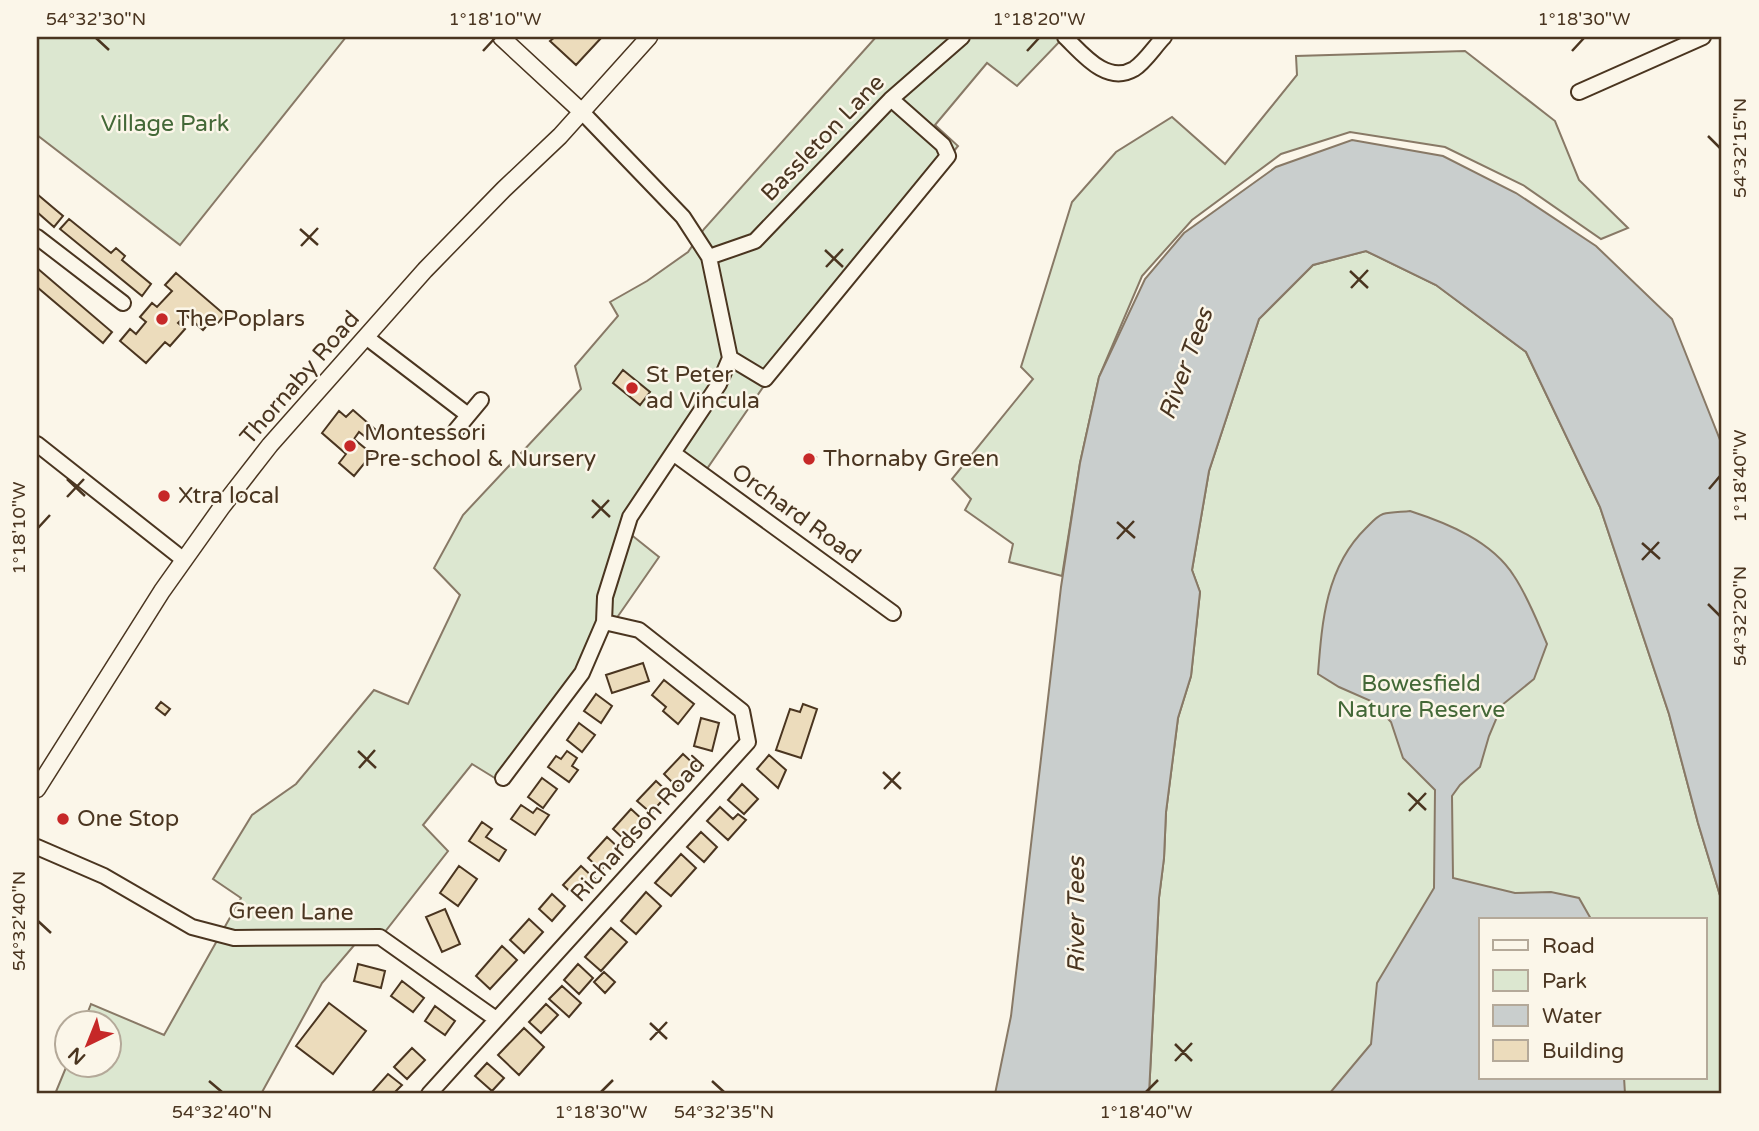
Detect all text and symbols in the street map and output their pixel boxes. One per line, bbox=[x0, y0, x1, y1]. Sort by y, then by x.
text: 54°32'30"N bbox=[46, 8, 146, 30]
text: 1°18'10"W bbox=[449, 8, 541, 30]
text: 1°18'20"W bbox=[993, 8, 1085, 30]
text: 1°18'30"W bbox=[1538, 8, 1630, 30]
street label: Bassleton Lane bbox=[755, 69, 891, 207]
text: 54°32'15"N bbox=[1729, 98, 1751, 198]
park label: Village Park bbox=[101, 110, 229, 138]
water label: River Tees bbox=[1152, 303, 1220, 424]
place label: The Poplars bbox=[176, 305, 305, 333]
street label: Thornaby Road bbox=[234, 305, 366, 451]
marker: The Poplars bbox=[154, 311, 170, 327]
place label: St Peter ad Vincula bbox=[646, 361, 760, 415]
marker: St Peter ad Vincula bbox=[624, 380, 640, 396]
place label: Montessori Pre-school & Nursery bbox=[364, 419, 596, 473]
text: 1°18'40"W bbox=[1729, 430, 1751, 522]
marker: Montessori Pre-school & Nursery bbox=[342, 438, 358, 454]
place label: Thornaby Green bbox=[823, 445, 999, 473]
marker: Thornaby Green bbox=[801, 451, 817, 467]
street label: Orchard Road bbox=[726, 458, 866, 570]
text: 1°18'10"W bbox=[8, 482, 30, 574]
place label: Xtra local bbox=[178, 482, 280, 510]
marker: Xtra local bbox=[156, 488, 172, 504]
text: 54°32'20"N bbox=[1729, 566, 1751, 666]
park label: Bowesfield Nature Reserve bbox=[1337, 670, 1505, 724]
street label: Richardson Road bbox=[565, 750, 711, 908]
place label: One Stop bbox=[77, 805, 179, 833]
marker: One Stop bbox=[55, 811, 71, 827]
water label: River Tees bbox=[1062, 855, 1091, 973]
text: 54°32'40"N bbox=[8, 871, 30, 971]
street label: Green Lane bbox=[228, 897, 354, 927]
legend bbox=[1479, 918, 1706, 1078]
text: Road bbox=[1542, 934, 1595, 959]
text: Park bbox=[1542, 969, 1587, 994]
text: Water bbox=[1542, 1004, 1602, 1029]
north arrow bbox=[52, 1009, 122, 1078]
text: Building bbox=[1542, 1039, 1624, 1064]
text: N bbox=[64, 1042, 90, 1069]
text: 54°32'40"N bbox=[172, 1101, 272, 1123]
text: 1°18'30"W bbox=[555, 1101, 647, 1123]
text: 54°32'35"N bbox=[674, 1101, 774, 1123]
text: 1°18'40"W bbox=[1100, 1101, 1192, 1123]

